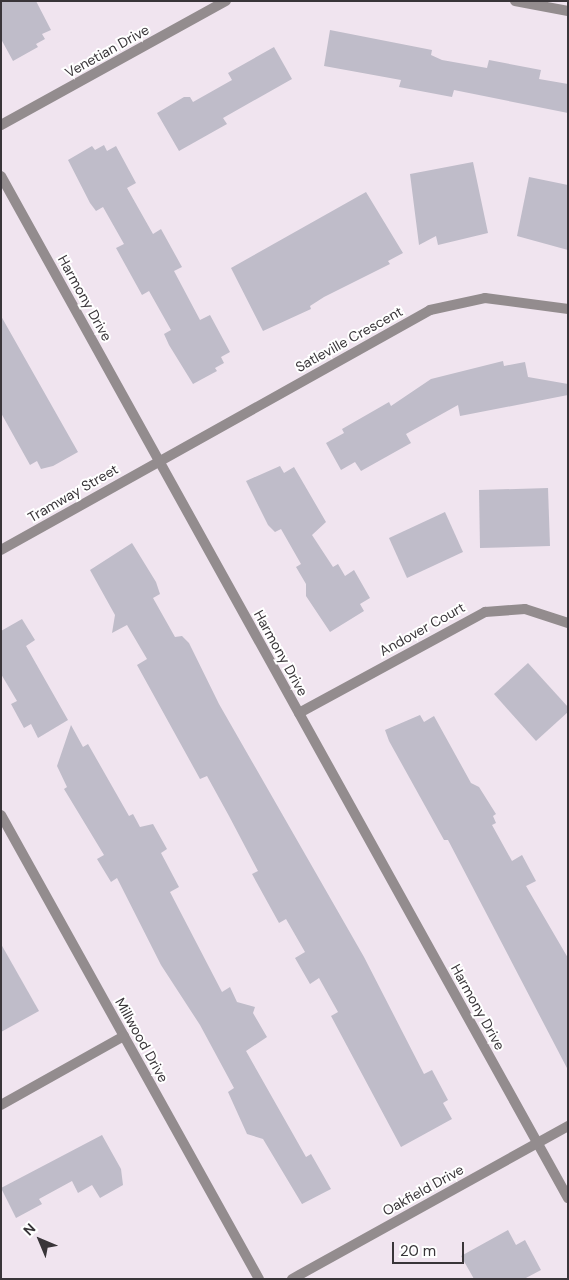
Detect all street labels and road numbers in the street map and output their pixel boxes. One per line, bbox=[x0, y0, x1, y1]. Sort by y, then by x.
street label: Venetian Drive bbox=[62, 21, 152, 81]
street label: Harmony Drive bbox=[54, 252, 116, 344]
street label: Satleville Crescent bbox=[292, 303, 406, 375]
street label: Tramway Street bbox=[25, 460, 121, 526]
street label: Andover Court bbox=[376, 599, 468, 659]
street label: Harmony Drive bbox=[250, 607, 312, 699]
street label: Harmony Drive bbox=[447, 961, 509, 1053]
street label: Millwood Drive bbox=[112, 995, 172, 1085]
street label: Oakfield Drive bbox=[380, 1161, 466, 1219]

